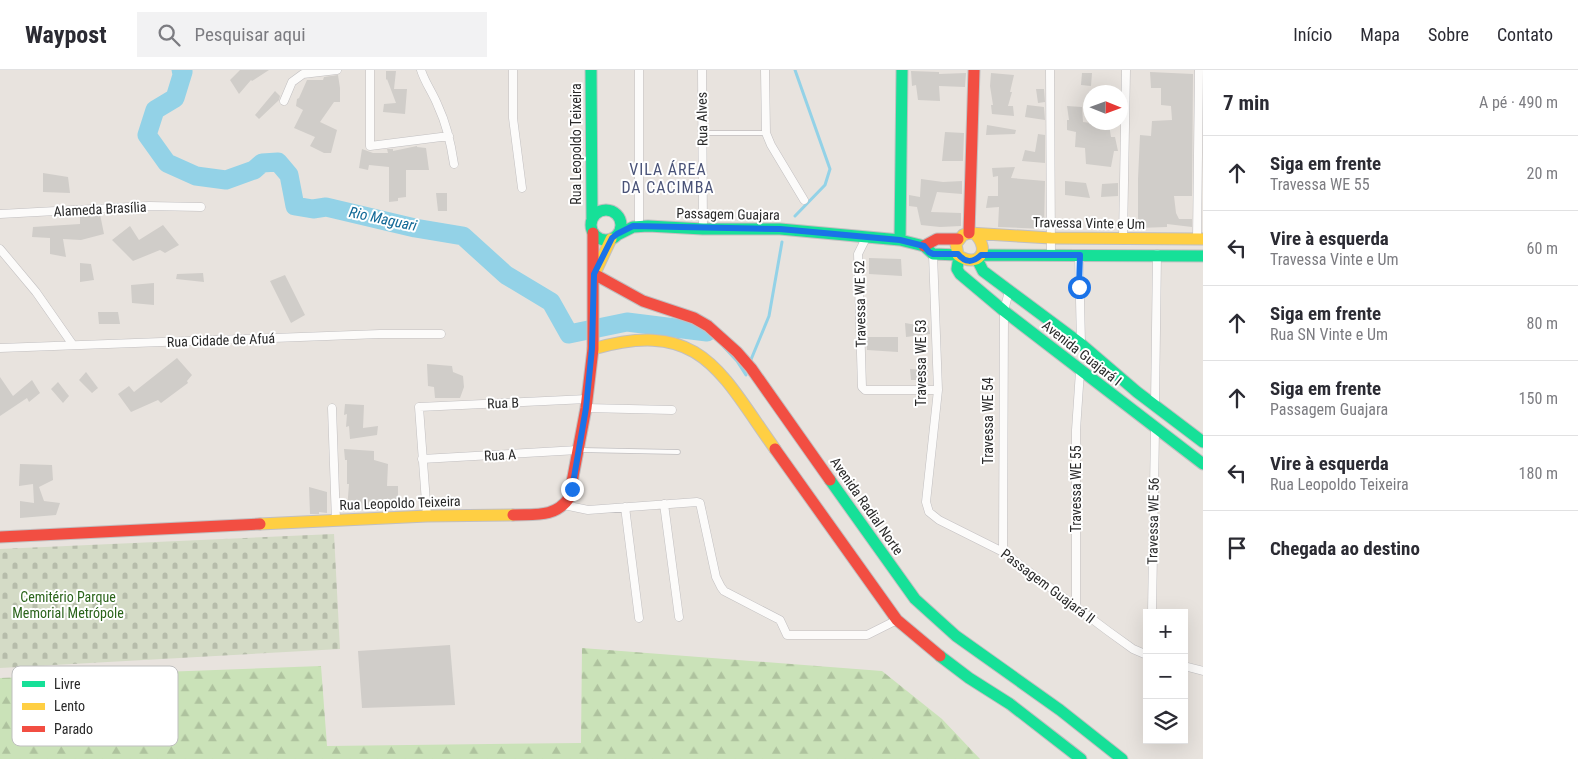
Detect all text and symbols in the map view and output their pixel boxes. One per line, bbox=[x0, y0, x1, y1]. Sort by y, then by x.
search box bbox=[137, 12, 487, 57]
text: Waypost bbox=[25, 21, 107, 49]
icon: search bbox=[155, 21, 183, 49]
text: Pesquisar aqui bbox=[195, 23, 306, 46]
text: Início bbox=[1293, 24, 1332, 45]
text: Mapa bbox=[1360, 24, 1400, 45]
text: Sobre bbox=[1428, 24, 1469, 45]
text: Contato bbox=[1497, 24, 1553, 45]
street label: Rua Leopoldo Teixeira bbox=[568, 83, 584, 205]
north arrow bbox=[1083, 85, 1128, 130]
text: 7 min bbox=[1223, 91, 1270, 115]
street label: Rua Alves bbox=[694, 92, 710, 146]
text: A pé · 490 m bbox=[1479, 93, 1558, 112]
text: Siga em frente bbox=[1270, 152, 1381, 175]
icon: ahead bbox=[1223, 159, 1251, 187]
district label: VILA ÁREA DA CACIMBA bbox=[621, 160, 715, 197]
text: 20 m bbox=[1526, 164, 1558, 183]
text: Travessa WE 55 bbox=[1270, 175, 1370, 194]
street label: Alameda Brasília bbox=[53, 199, 147, 219]
water label: Rio Maguari bbox=[348, 203, 419, 235]
street label: Passagem Guajara bbox=[676, 205, 780, 223]
street label: Travessa Vinte e Um bbox=[1033, 214, 1145, 232]
text: Vire à esquerda bbox=[1270, 227, 1389, 250]
icon: left bbox=[1223, 234, 1251, 262]
text: 60 m bbox=[1526, 239, 1558, 258]
text: Travessa Vinte e Um bbox=[1270, 250, 1399, 269]
street label: Travessa WE 52 bbox=[851, 260, 869, 348]
route start bbox=[1068, 276, 1091, 299]
text: Siga em frente bbox=[1270, 302, 1381, 325]
icon: ahead bbox=[1223, 309, 1251, 337]
text: 80 m bbox=[1526, 314, 1558, 333]
street label: Avenida Guajará I bbox=[1039, 317, 1125, 389]
street label: Travessa WE 53 bbox=[913, 319, 929, 407]
text: Rua SN Vinte e Um bbox=[1270, 325, 1388, 344]
street label: Rua Cidade de Afuá bbox=[167, 330, 275, 350]
street label: Travessa WE 54 bbox=[980, 377, 996, 465]
text: Siga em frente bbox=[1270, 377, 1381, 400]
icon: ahead bbox=[1223, 384, 1251, 412]
text: 150 m bbox=[1519, 389, 1558, 408]
street label: Rua B bbox=[487, 394, 519, 412]
text: Passagem Guajara bbox=[1270, 400, 1388, 419]
street label: Travessa WE 55 bbox=[1068, 445, 1084, 533]
street label: Rua A bbox=[484, 446, 516, 464]
text: Vire à esquerda bbox=[1270, 452, 1389, 475]
street label: Avenida Radial Norte bbox=[827, 454, 907, 558]
icon: left bbox=[1223, 459, 1251, 487]
text: 180 m bbox=[1519, 464, 1558, 483]
text: Rua Leopoldo Teixeira bbox=[1270, 475, 1409, 494]
street label: Travessa WE 56 bbox=[1144, 477, 1162, 565]
route end bbox=[561, 478, 584, 501]
street label: Rua Leopoldo Teixeira bbox=[339, 493, 461, 513]
icon: arrive bbox=[1223, 534, 1251, 562]
text: Chegada ao destino bbox=[1270, 537, 1420, 560]
street label: Passagem Guajará II bbox=[998, 545, 1098, 627]
park label: Cemitério Parque Memorial Metrópole bbox=[12, 589, 124, 621]
map controls bbox=[1143, 609, 1188, 744]
button: + bbox=[1143, 609, 1188, 654]
button: − bbox=[1143, 654, 1188, 699]
legend bbox=[12, 666, 178, 746]
text: Livre bbox=[54, 676, 81, 692]
text: Lento bbox=[54, 698, 85, 714]
button: layers bbox=[1143, 699, 1188, 744]
text: Parado bbox=[54, 721, 93, 737]

